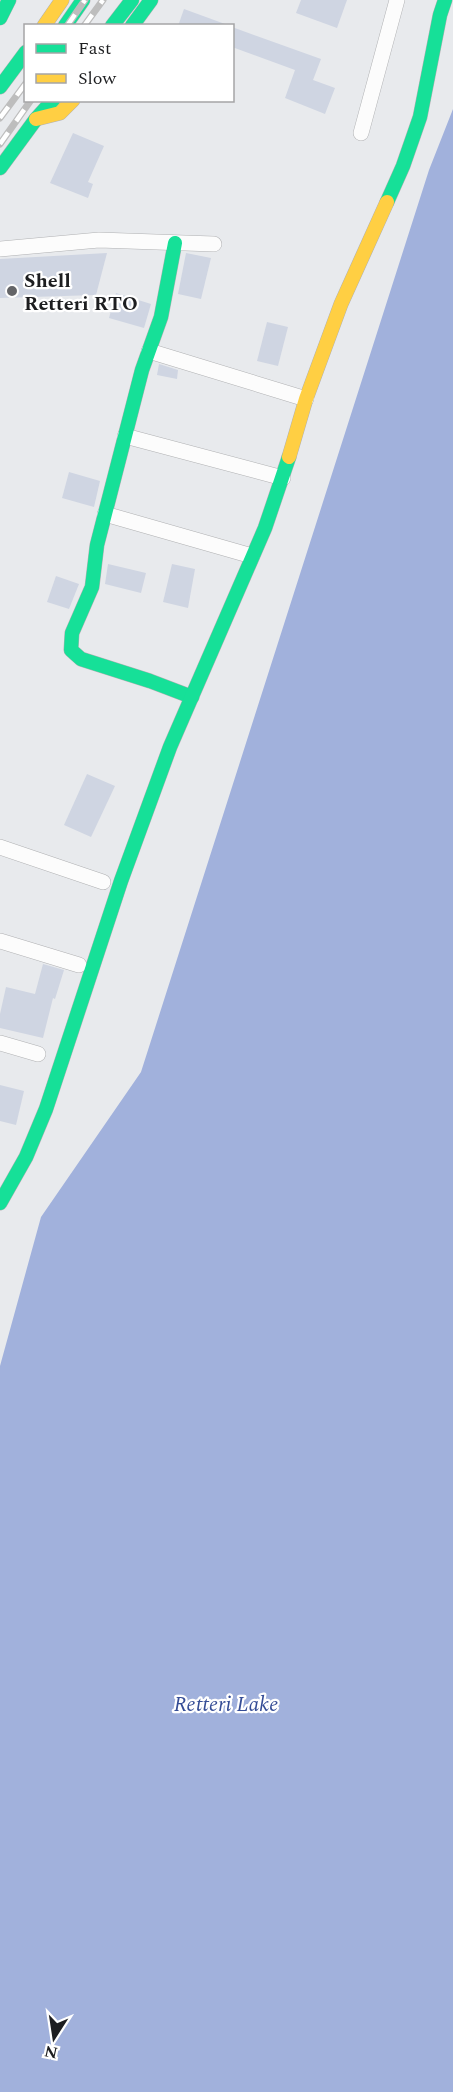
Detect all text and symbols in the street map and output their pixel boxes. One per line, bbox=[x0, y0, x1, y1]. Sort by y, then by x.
legend bbox=[24, 24, 234, 102]
text: Fast bbox=[78, 35, 111, 62]
text: Slow bbox=[78, 65, 117, 92]
place label: Shell Retteri RTO bbox=[24, 266, 138, 319]
marker: Shell Retteri RTO bbox=[5, 284, 19, 298]
water label: Retteri Lake bbox=[174, 1689, 278, 1721]
north arrow bbox=[24, 2008, 84, 2068]
text: N bbox=[42, 2039, 60, 2065]

